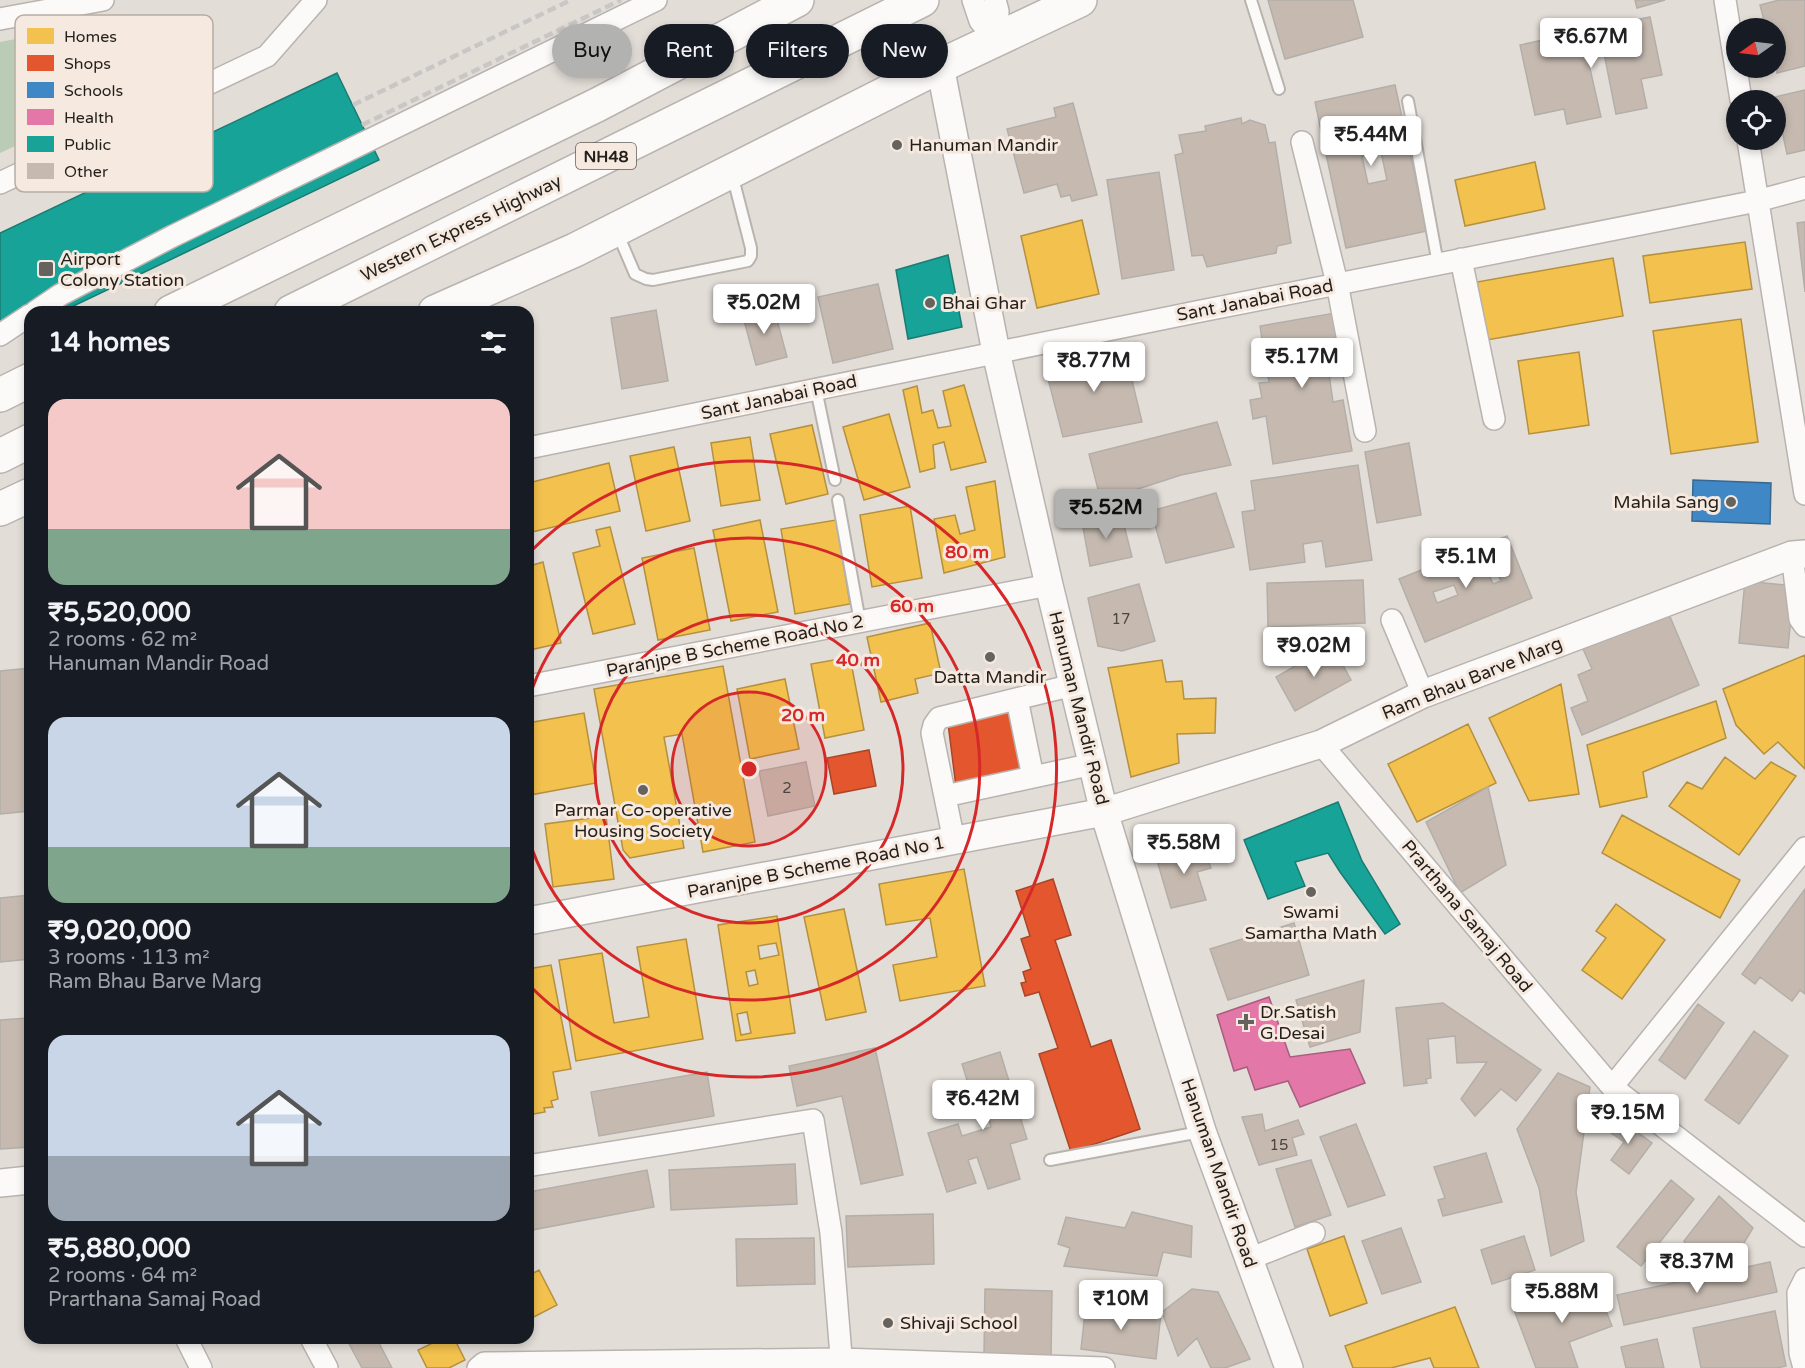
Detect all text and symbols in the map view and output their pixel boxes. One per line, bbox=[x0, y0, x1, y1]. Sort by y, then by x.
legend bbox=[15, 15, 213, 192]
pin: ₹6.67M bbox=[1542, 18, 1640, 69]
north arrow bbox=[1726, 18, 1786, 78]
map controls bbox=[1726, 18, 1786, 150]
chip: Buy bbox=[552, 24, 632, 78]
chip: Rent bbox=[644, 24, 734, 78]
chip: Filters bbox=[746, 24, 849, 78]
chip: New bbox=[861, 24, 948, 78]
text: ₹6.67M bbox=[1554, 25, 1628, 49]
text: Homes bbox=[64, 27, 117, 47]
text: Shops bbox=[64, 54, 111, 74]
text: Schools bbox=[64, 81, 123, 101]
button: locate bbox=[1726, 90, 1786, 150]
text: Health bbox=[64, 108, 114, 128]
pin: ₹5.44M bbox=[1322, 116, 1420, 167]
text: ₹5.44M bbox=[1334, 123, 1408, 147]
place label: Hanuman Mandir bbox=[909, 134, 1058, 156]
text: Public bbox=[64, 135, 111, 155]
marker: Hanuman Mandir bbox=[890, 138, 904, 152]
road number: NH48 bbox=[576, 143, 636, 169]
text: Other bbox=[64, 162, 109, 182]
street label: Western Express Highway bbox=[357, 170, 565, 286]
place label: Airport Colony Station bbox=[60, 248, 184, 291]
marker: Airport Colony Station bbox=[37, 260, 55, 278]
street label: Sant Janabai Road bbox=[1175, 274, 1335, 326]
pin: ₹5.02M bbox=[715, 284, 813, 335]
text: ₹5.02M bbox=[727, 291, 801, 315]
place label: Bhai Ghar bbox=[942, 292, 1026, 314]
marker: Bhai Ghar bbox=[923, 296, 937, 310]
icon: filters bbox=[477, 326, 510, 359]
text: 14 homes bbox=[48, 327, 170, 358]
pin: ₹5.17M bbox=[1253, 338, 1351, 389]
pin: ₹8.77M bbox=[1045, 342, 1143, 393]
text: ₹5.17M bbox=[1265, 345, 1339, 369]
text: ₹8.77M bbox=[1057, 349, 1131, 373]
street label: Sant Janabai Road bbox=[699, 370, 859, 424]
icon: home bbox=[225, 438, 333, 546]
pin: ₹5.52M bbox=[1057, 489, 1155, 540]
place label: Mahila Sang bbox=[1613, 491, 1719, 513]
marker: Mahila Sang bbox=[1724, 495, 1738, 509]
text: ₹5.52M bbox=[1069, 496, 1143, 520]
pin: ₹5.1M bbox=[1424, 538, 1508, 589]
text: 80 m bbox=[945, 541, 989, 563]
text: ₹5.1M bbox=[1435, 545, 1497, 569]
text: 60 m bbox=[890, 595, 934, 617]
text: ₹5,520,000 bbox=[48, 597, 191, 628]
street label: Hanuman Mandir Road bbox=[1044, 609, 1114, 807]
street label: Paranjpe B Scheme Road No 2 bbox=[604, 610, 866, 682]
house number: 17 bbox=[1112, 610, 1130, 628]
pin: ₹9.02M bbox=[1265, 627, 1363, 678]
text: 2 rooms · 62 m² bbox=[48, 628, 197, 652]
street label: Ram Bhau Barve Marg bbox=[1379, 632, 1565, 724]
text: ₹9.02M bbox=[1277, 634, 1351, 658]
text: 40 m bbox=[836, 649, 880, 671]
marker: Datta Mandir bbox=[983, 650, 997, 664]
text: Hanuman Mandir Road bbox=[48, 652, 269, 676]
place label: Datta Mandir bbox=[934, 666, 1047, 688]
text: 20 m bbox=[781, 704, 825, 726]
icon: home bbox=[225, 756, 333, 864]
centre of rings bbox=[739, 759, 759, 779]
house number: 2 bbox=[782, 779, 792, 797]
marker: Parmar Co-operative Housing Society bbox=[636, 783, 650, 797]
place label: Parmar Co-operative Housing Society bbox=[554, 799, 732, 842]
pin: ₹5.58M bbox=[1135, 824, 1233, 875]
street label: Paranjpe B Scheme Road No 1 bbox=[685, 831, 947, 903]
text: ₹5.58M bbox=[1147, 831, 1221, 855]
street label: Prarthana Samaj Road bbox=[1397, 835, 1537, 997]
marker: Swami Samartha Math bbox=[1304, 885, 1318, 899]
place label: Swami Samartha Math bbox=[1245, 901, 1377, 944]
text: ₹9,020,000 bbox=[48, 915, 191, 946]
text: 3 rooms · 113 m² bbox=[48, 946, 210, 970]
text: Ram Bhau Barve Marg bbox=[48, 970, 262, 994]
place label: Dr.Satish G.Desai bbox=[1260, 1001, 1336, 1044]
marker: Dr.Satish G.Desai bbox=[1237, 1013, 1255, 1031]
icon: home bbox=[225, 1074, 333, 1182]
street label: Hanuman Mandir Road bbox=[1176, 1075, 1262, 1271]
pin: ₹6.42M bbox=[934, 1080, 1032, 1131]
text: ₹6.42M bbox=[946, 1087, 1020, 1111]
pin: ₹9.15M bbox=[1579, 1094, 1677, 1145]
text: ₹9.15M bbox=[1591, 1101, 1665, 1125]
house number: 15 bbox=[1270, 1136, 1288, 1154]
text: ₹5,880,000 bbox=[48, 1233, 191, 1264]
pin: ₹8.37M bbox=[1648, 1243, 1746, 1294]
text: ₹8.37M bbox=[1660, 1250, 1734, 1274]
text: 2 rooms · 64 m² bbox=[48, 1264, 197, 1288]
pin: ₹5.88M bbox=[1513, 1273, 1611, 1324]
pin: ₹10M bbox=[1085, 1280, 1157, 1331]
text: ₹5.88M bbox=[1525, 1280, 1599, 1304]
text: ₹10M bbox=[1093, 1287, 1149, 1311]
text: Prarthana Samaj Road bbox=[48, 1288, 261, 1312]
place label: Shivaji School bbox=[900, 1312, 1018, 1334]
marker: Shivaji School bbox=[881, 1316, 895, 1330]

